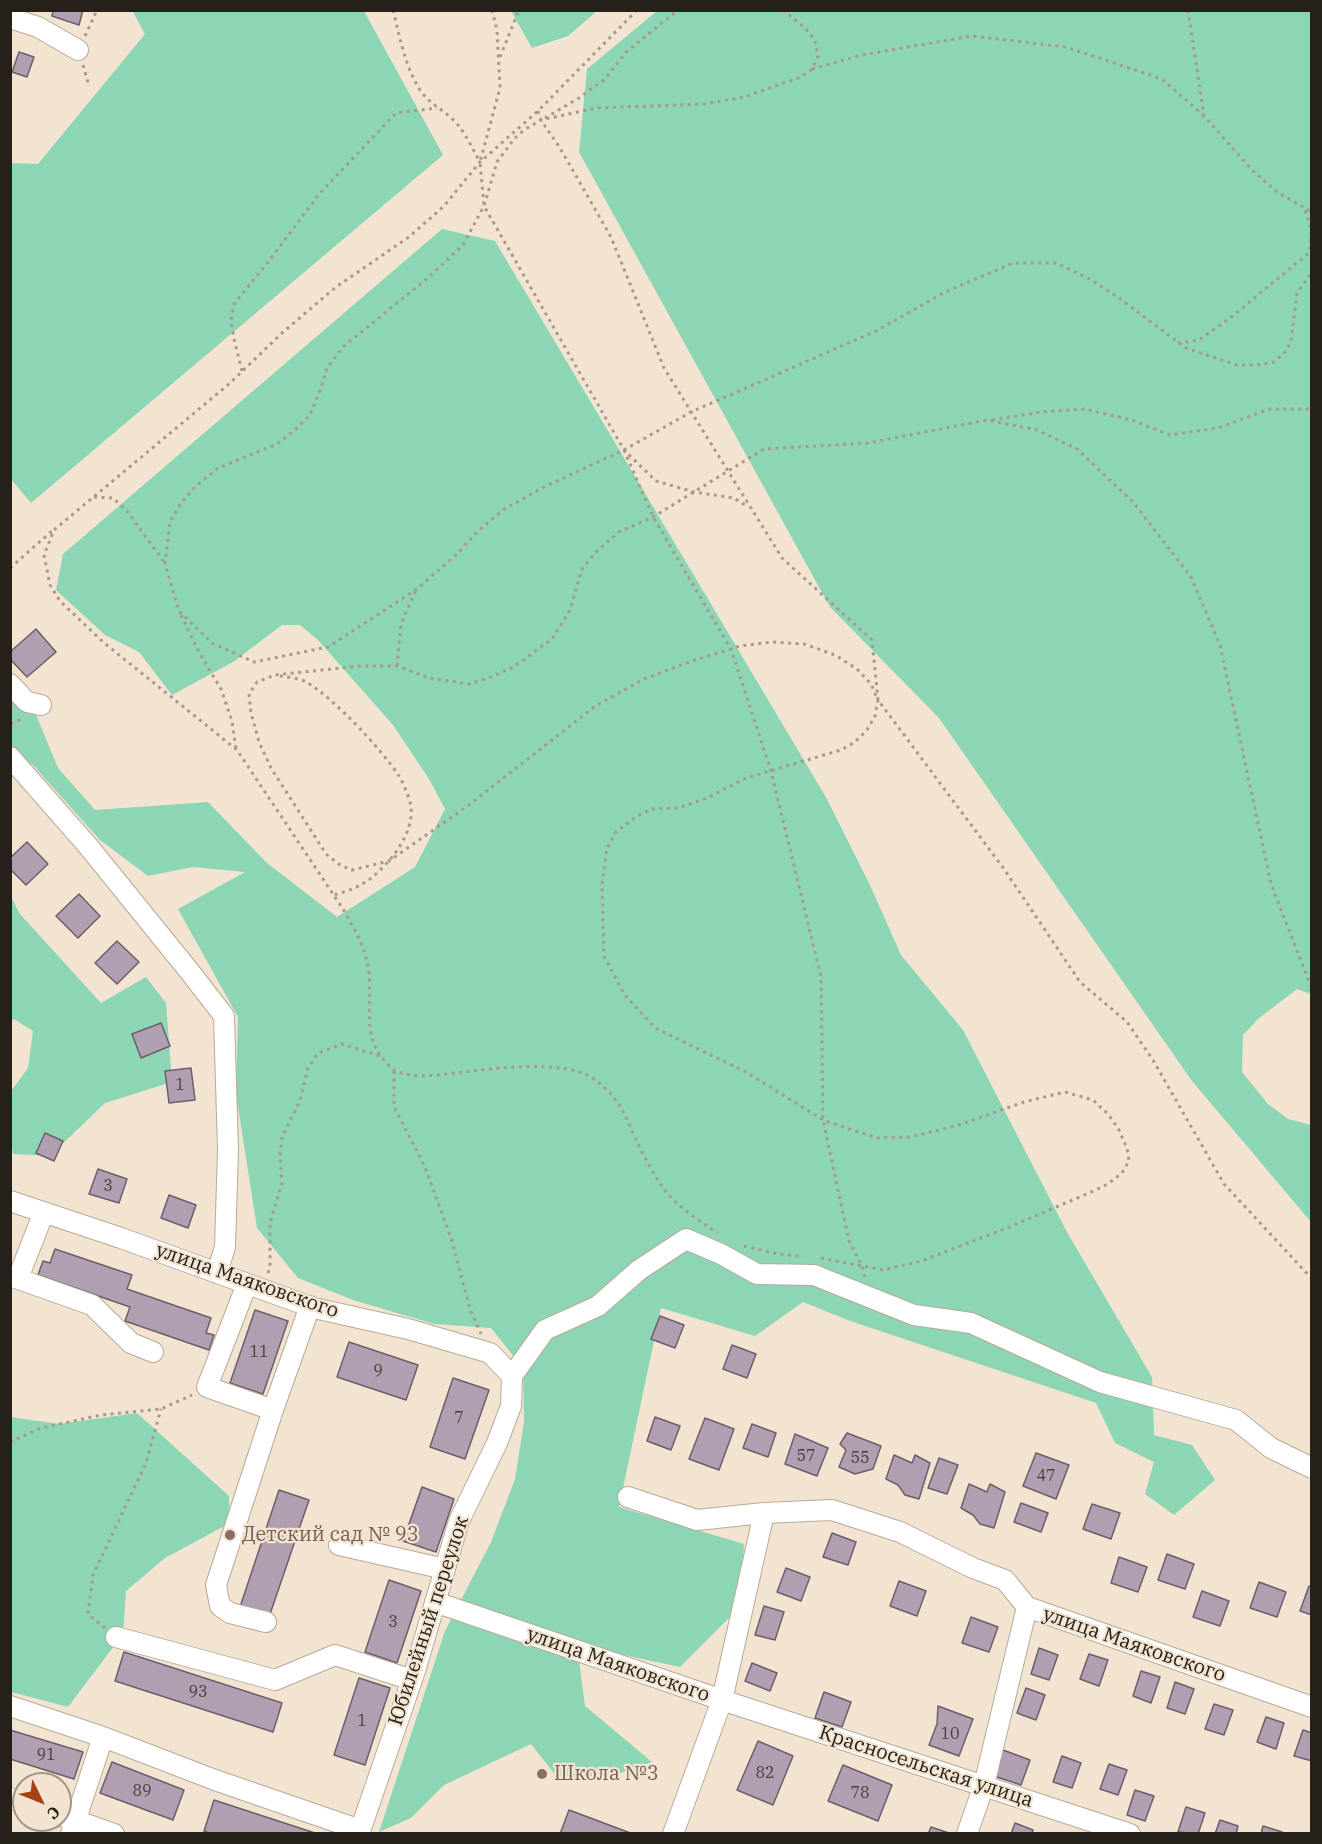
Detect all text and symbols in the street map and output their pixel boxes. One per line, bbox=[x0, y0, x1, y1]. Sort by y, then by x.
house number: 1 bbox=[175, 1075, 185, 1095]
house number: 3 bbox=[103, 1176, 113, 1196]
street label: улица Маяковского bbox=[152, 1238, 342, 1324]
house number: 11 bbox=[249, 1342, 269, 1362]
house number: 9 bbox=[373, 1361, 383, 1381]
house number: 7 bbox=[454, 1408, 464, 1428]
house number: 57 bbox=[796, 1446, 816, 1466]
house number: 55 bbox=[850, 1448, 870, 1468]
house number: 47 bbox=[1036, 1466, 1056, 1486]
street label: Юбилейный переулок bbox=[384, 1513, 474, 1729]
place label: Детский сад № 93 bbox=[242, 1523, 419, 1547]
marker: Детский сад № 93 bbox=[223, 1528, 237, 1542]
street label: улица Маяковского bbox=[1039, 1602, 1229, 1688]
house number: 3 bbox=[388, 1612, 398, 1632]
street label: улица Маяковского bbox=[523, 1622, 713, 1708]
house number: 93 bbox=[188, 1682, 208, 1702]
house number: 1 bbox=[357, 1711, 367, 1731]
street label: Красносельская улица bbox=[816, 1721, 1036, 1813]
house number: 10 bbox=[940, 1724, 960, 1744]
house number: 91 bbox=[36, 1745, 56, 1765]
place label: Школа №3 bbox=[554, 1762, 659, 1786]
house number: 82 bbox=[755, 1763, 775, 1783]
marker: Школа №3 bbox=[535, 1767, 549, 1781]
north arrow bbox=[12, 1772, 72, 1832]
house number: 89 bbox=[132, 1781, 152, 1801]
house number: 78 bbox=[850, 1783, 870, 1803]
text: С bbox=[43, 1802, 65, 1824]

